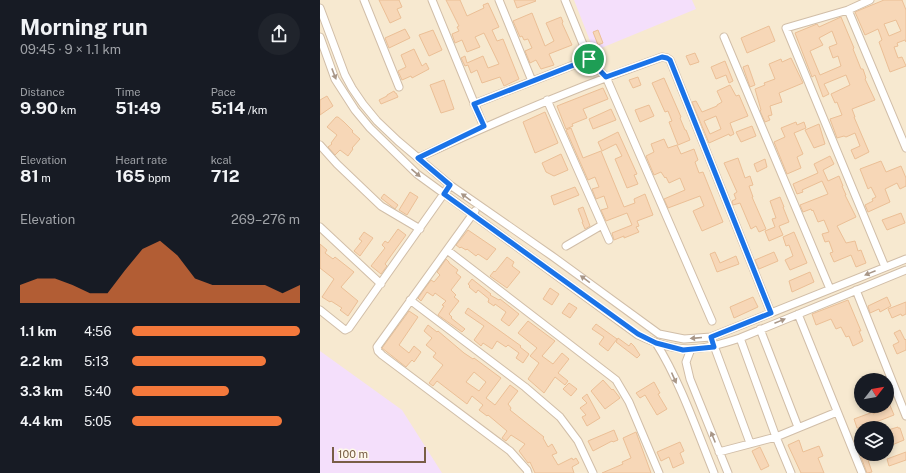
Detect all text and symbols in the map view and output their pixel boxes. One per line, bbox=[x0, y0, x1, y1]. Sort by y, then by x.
button: share bbox=[258, 13, 300, 55]
text: Morning run bbox=[20, 14, 148, 40]
text: 09:45 · 9 × 1.1 km bbox=[20, 42, 121, 57]
pin bbox=[572, 42, 606, 76]
icon: arrive bbox=[578, 48, 600, 70]
one-way arrow bbox=[331, 68, 337, 80]
text: Distance bbox=[20, 86, 65, 98]
text: Time bbox=[115, 86, 140, 98]
text: Pace bbox=[211, 86, 236, 98]
text: 9.90 bbox=[20, 98, 58, 118]
text: 51:49 bbox=[115, 98, 161, 118]
text: 5:14 bbox=[211, 98, 245, 118]
text: km bbox=[58, 104, 76, 116]
text: /km bbox=[245, 104, 267, 116]
text: Elevation bbox=[20, 154, 67, 166]
text: Heart rate bbox=[115, 154, 167, 166]
text: kcal bbox=[211, 154, 232, 166]
text: 81 bbox=[20, 166, 39, 186]
text: 165 bbox=[115, 166, 145, 186]
text: 712 bbox=[211, 166, 240, 186]
one-way arrow bbox=[411, 168, 422, 177]
text: m bbox=[39, 172, 51, 184]
text: bpm bbox=[145, 172, 171, 184]
one-way arrow bbox=[461, 193, 472, 201]
text: Elevation bbox=[20, 212, 75, 227]
text: 269–276 m bbox=[231, 212, 300, 227]
one-way arrow bbox=[863, 271, 875, 277]
one-way arrow bbox=[579, 275, 590, 284]
one-way arrow bbox=[774, 318, 785, 324]
text: 1.1 km bbox=[20, 324, 57, 339]
text: 4:56 bbox=[84, 324, 112, 339]
one-way arrow bbox=[690, 335, 702, 342]
text: 2.2 km bbox=[20, 354, 62, 369]
text: 5:13 bbox=[84, 354, 109, 369]
one-way arrow bbox=[671, 372, 677, 383]
north arrow bbox=[854, 373, 894, 413]
map controls bbox=[854, 373, 894, 461]
text: 3.3 km bbox=[20, 384, 63, 399]
text: 5:40 bbox=[84, 384, 111, 399]
text: 4.4 km bbox=[20, 414, 63, 429]
text: 5:05 bbox=[84, 414, 112, 429]
button: layers bbox=[854, 421, 894, 461]
one-way arrow bbox=[710, 431, 716, 443]
scale bar bbox=[332, 445, 426, 464]
text: 100 m bbox=[338, 448, 368, 460]

